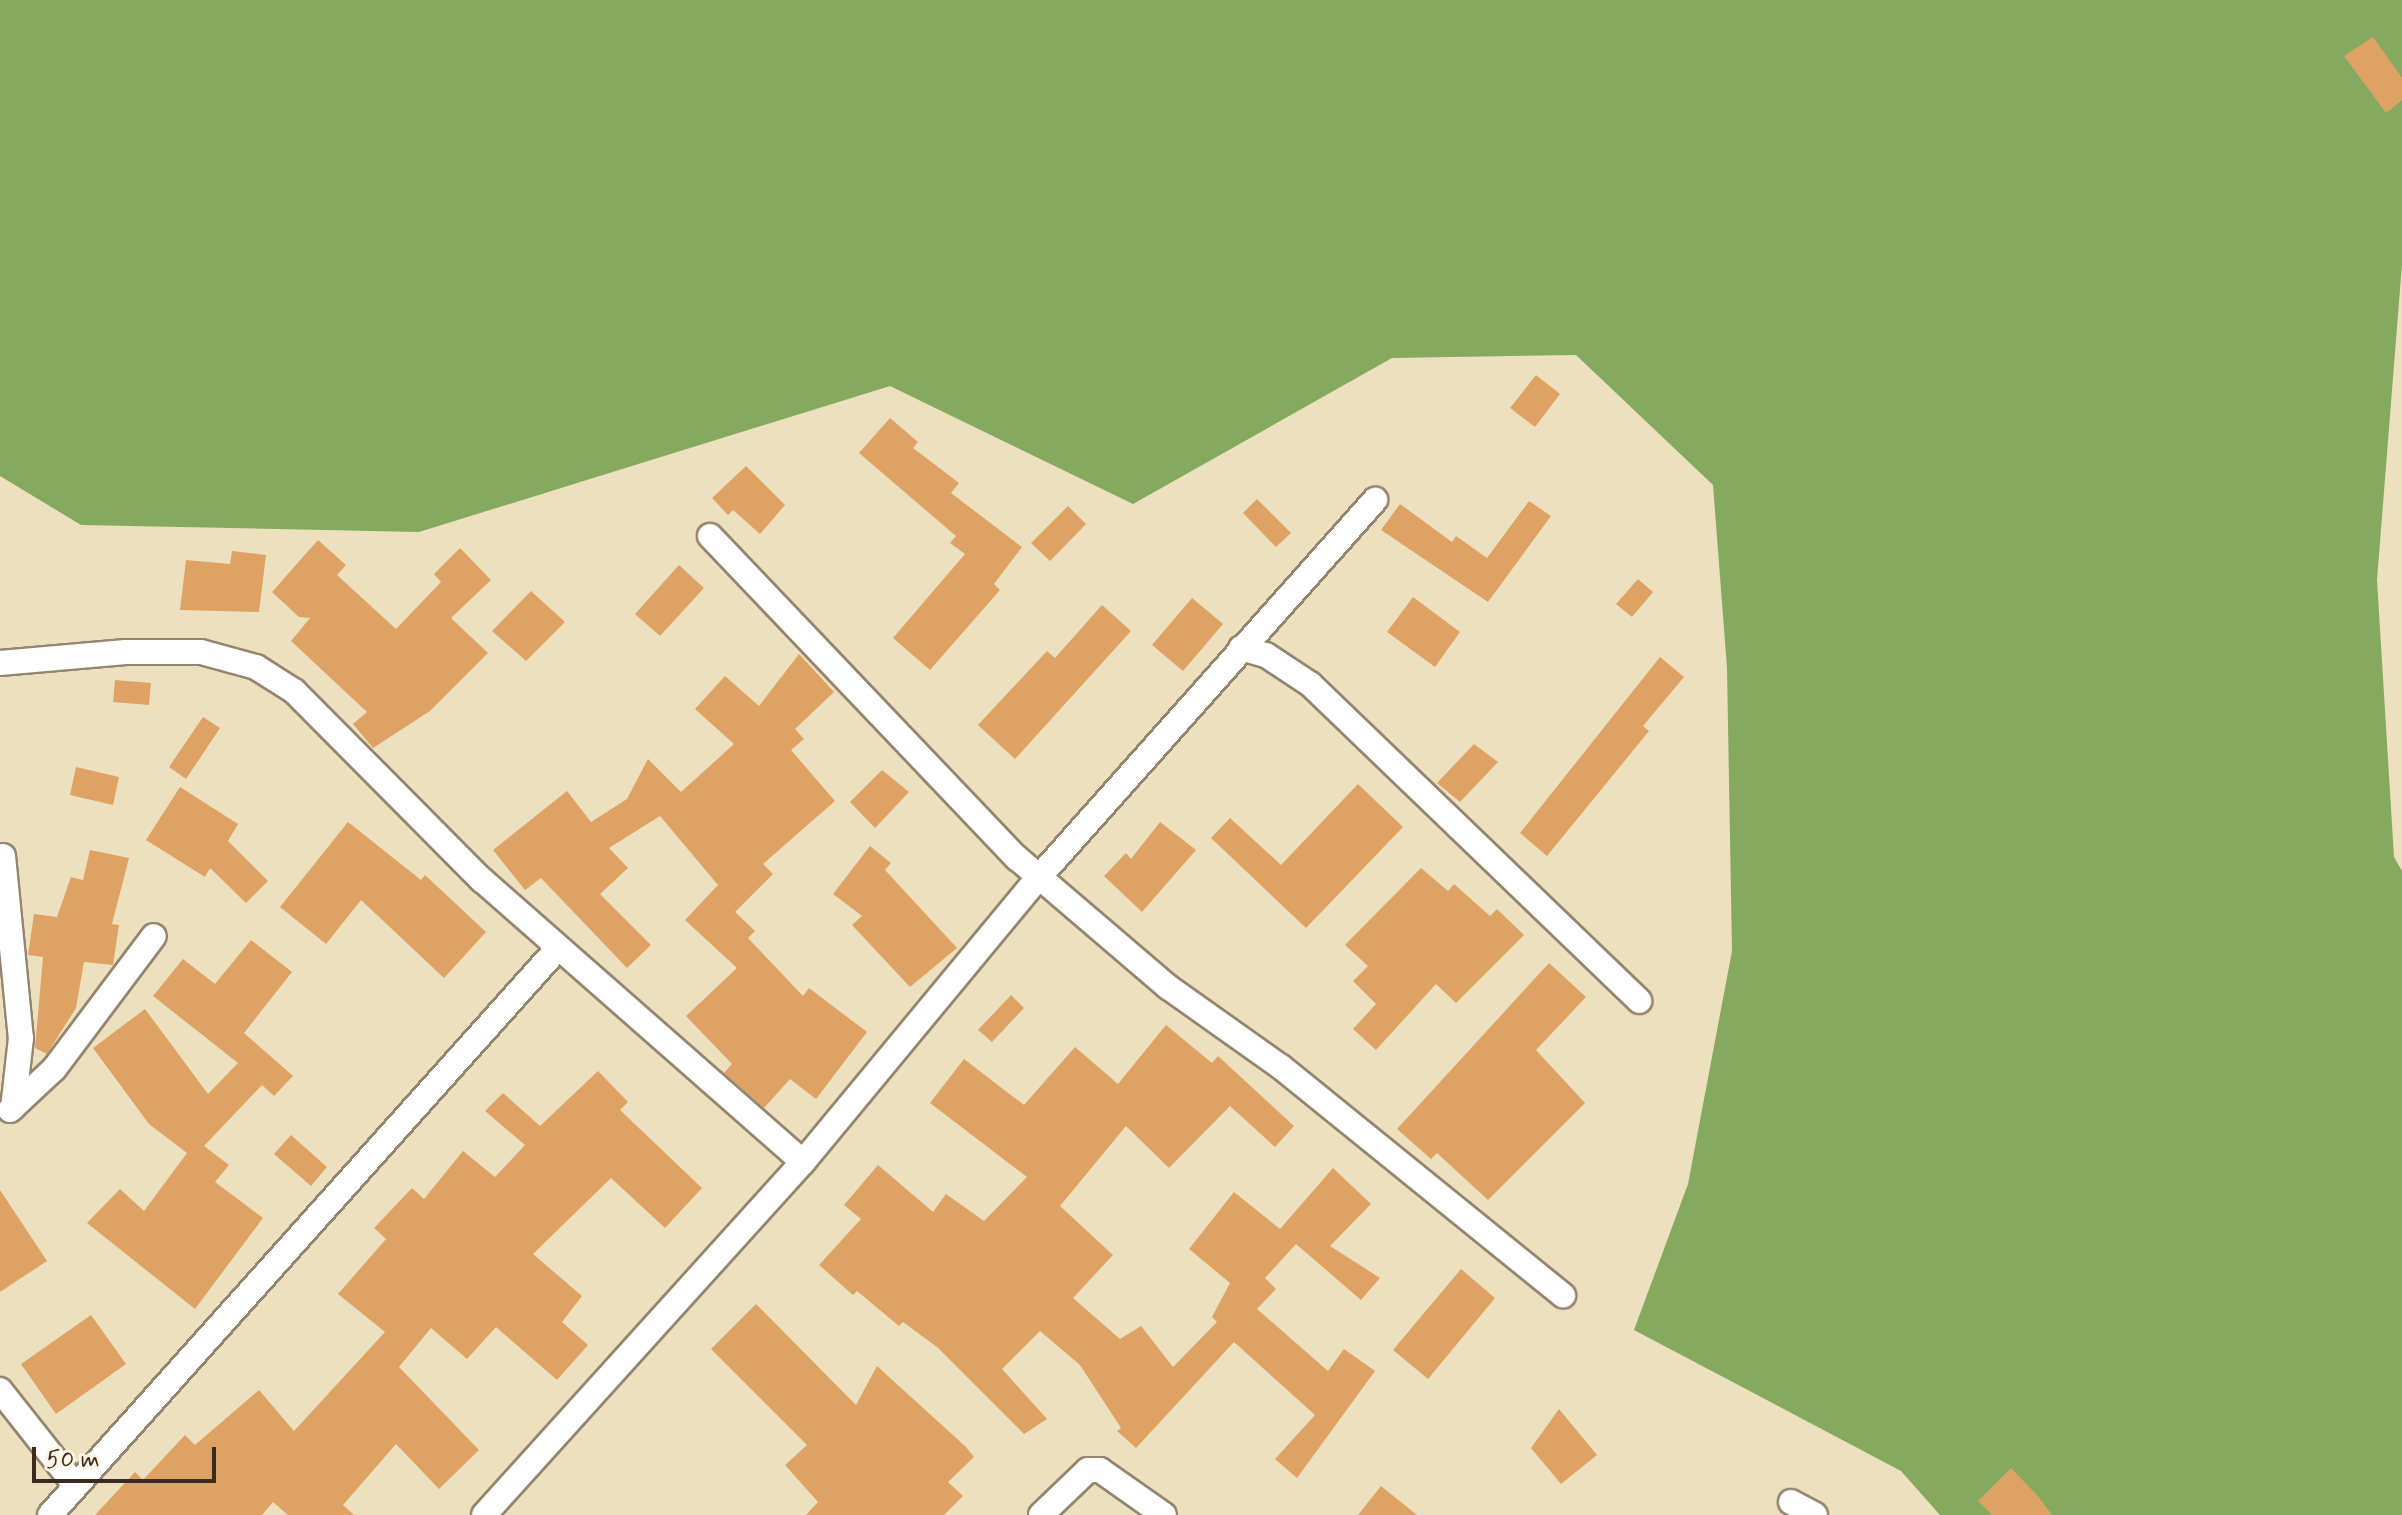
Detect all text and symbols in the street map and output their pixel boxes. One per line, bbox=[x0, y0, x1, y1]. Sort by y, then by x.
scale bar bbox=[36, 1431, 220, 1481]
text: 50 m bbox=[46, 1445, 100, 1476]

